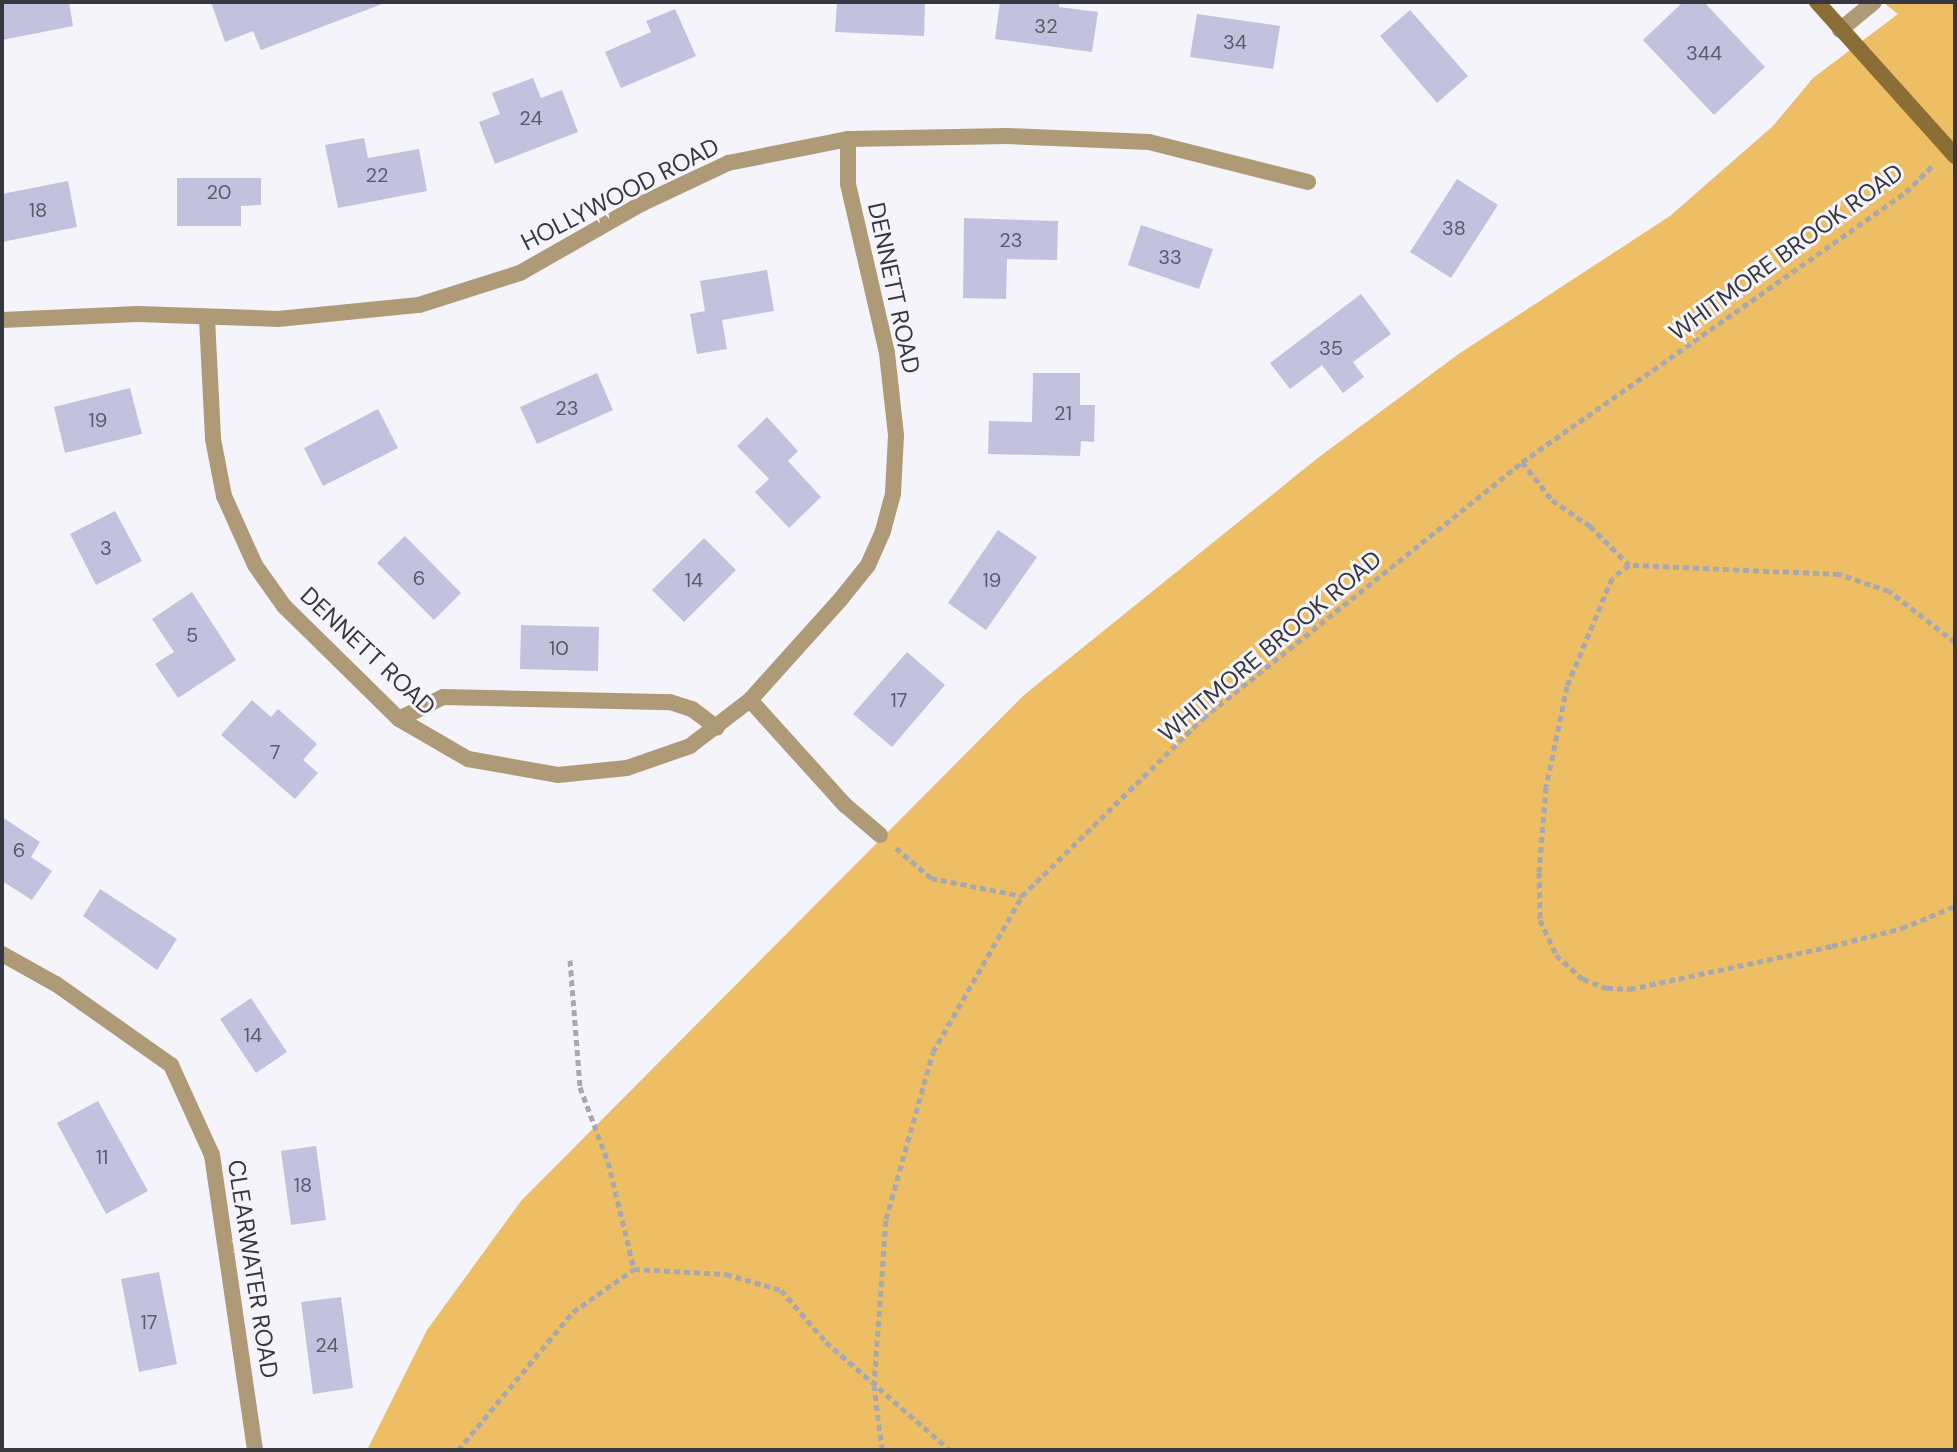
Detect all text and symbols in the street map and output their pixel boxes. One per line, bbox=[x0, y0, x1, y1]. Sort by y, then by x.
house number: 32 bbox=[1034, 14, 1058, 38]
house number: 34 bbox=[1223, 30, 1247, 54]
house number: 344 bbox=[1686, 41, 1722, 65]
house number: 24 bbox=[519, 106, 543, 130]
street label: HOLLYWOOD ROAD bbox=[516, 132, 724, 256]
street label: WHITMORE BROOK ROAD bbox=[1663, 157, 1909, 347]
house number: 22 bbox=[365, 163, 389, 187]
house number: 20 bbox=[207, 180, 231, 204]
house number: 18 bbox=[29, 198, 47, 222]
street label: DENNETT ROAD bbox=[862, 200, 926, 376]
house number: 38 bbox=[1442, 216, 1466, 240]
house number: 23 bbox=[999, 228, 1023, 252]
house number: 33 bbox=[1158, 245, 1182, 269]
house number: 35 bbox=[1319, 336, 1343, 360]
house number: 23 bbox=[555, 396, 579, 420]
house number: 21 bbox=[1054, 401, 1072, 425]
house number: 19 bbox=[89, 408, 107, 432]
house number: 3 bbox=[100, 536, 112, 560]
street label: WHITMORE BROOK ROAD bbox=[1153, 544, 1387, 748]
house number: 6 bbox=[413, 566, 425, 590]
house number: 14 bbox=[685, 568, 703, 592]
house number: 19 bbox=[983, 568, 1001, 592]
street label: DENNETT ROAD bbox=[294, 581, 442, 721]
house number: 5 bbox=[186, 623, 198, 647]
house number: 10 bbox=[549, 636, 569, 660]
house number: 17 bbox=[891, 688, 907, 712]
house number: 7 bbox=[270, 740, 280, 764]
house number: 6 bbox=[13, 838, 25, 862]
house number: 14 bbox=[244, 1023, 262, 1047]
house number: 11 bbox=[96, 1145, 108, 1169]
street label: CLEARWATER ROAD bbox=[222, 1158, 284, 1380]
house number: 18 bbox=[294, 1173, 312, 1197]
house number: 17 bbox=[141, 1310, 157, 1334]
house number: 24 bbox=[315, 1333, 339, 1357]

